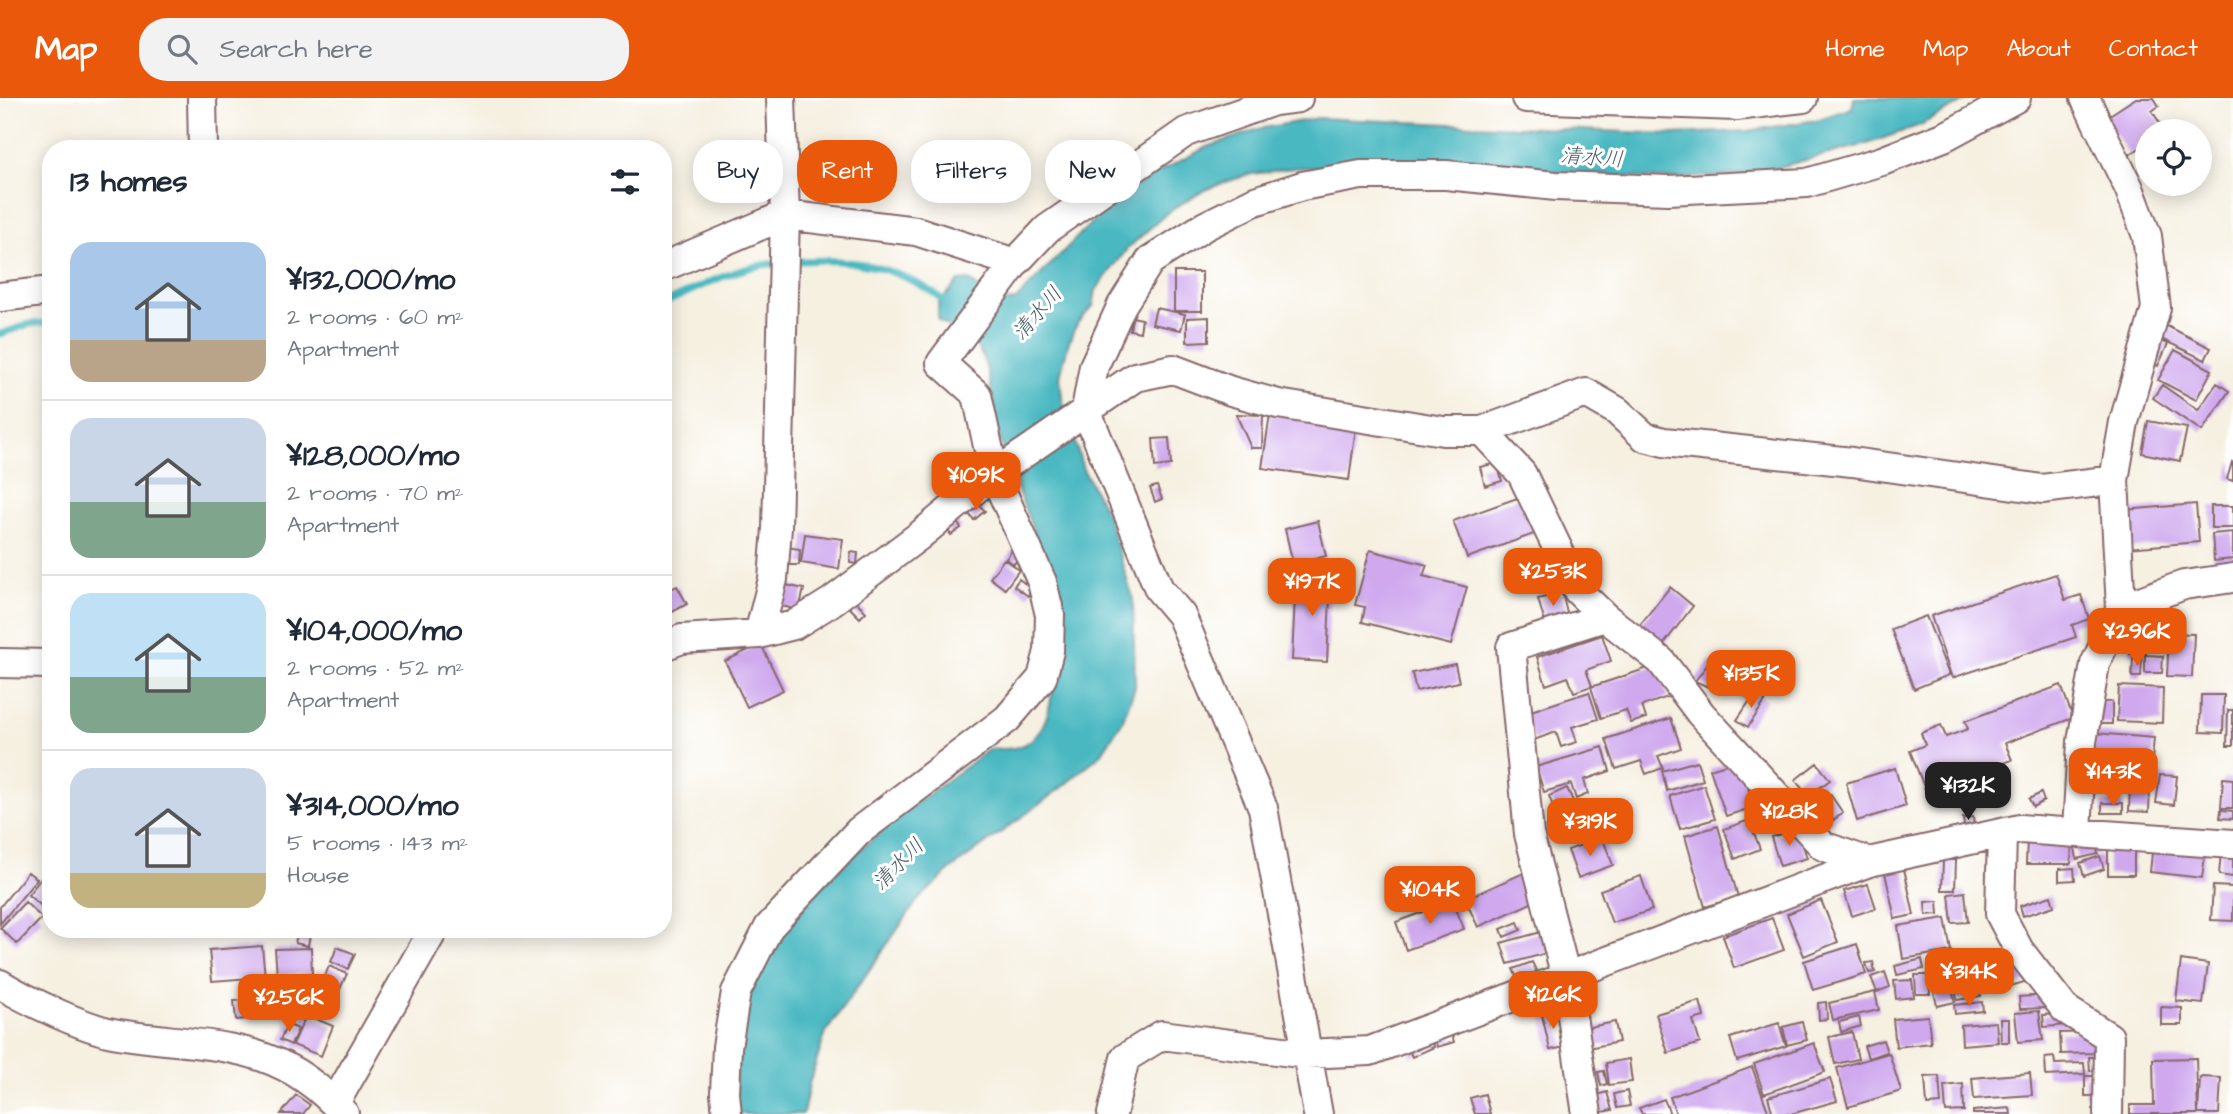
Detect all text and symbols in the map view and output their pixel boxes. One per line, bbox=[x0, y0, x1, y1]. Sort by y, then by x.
search box bbox=[139, 18, 629, 81]
text: Map bbox=[35, 26, 97, 72]
icon: search bbox=[163, 30, 201, 68]
text: Search here bbox=[219, 31, 373, 67]
text: Home bbox=[1825, 32, 1885, 66]
text: Map bbox=[1923, 32, 1968, 66]
text: About bbox=[2006, 32, 2071, 66]
text: Contact bbox=[2109, 32, 2198, 66]
map controls bbox=[2135, 119, 2212, 196]
button: locate bbox=[2135, 119, 2212, 196]
chip: Buy bbox=[693, 140, 783, 203]
chip: Rent bbox=[797, 140, 897, 203]
chip: Filters bbox=[911, 140, 1031, 203]
chip: New bbox=[1045, 140, 1141, 203]
water label: 清水川 bbox=[1560, 141, 1624, 174]
text: 13 homes bbox=[70, 161, 187, 203]
icon: filters bbox=[606, 163, 644, 201]
text: ¥132,000/mo bbox=[287, 259, 455, 301]
icon: home bbox=[126, 270, 210, 354]
water label: 清水川 bbox=[1006, 280, 1069, 347]
text: 2 rooms · 60 m² bbox=[287, 301, 464, 333]
text: Apartment bbox=[287, 333, 399, 365]
text: ¥128,000/mo bbox=[287, 435, 459, 477]
icon: home bbox=[126, 446, 210, 530]
pin: ¥109K bbox=[927, 452, 1025, 512]
text: ¥109K bbox=[948, 459, 1004, 491]
text: 2 rooms · 70 m² bbox=[287, 477, 463, 509]
text: Apartment bbox=[287, 509, 399, 541]
pin: ¥253K bbox=[1504, 548, 1602, 608]
text: ¥253K bbox=[1519, 555, 1587, 587]
pin: ¥197K bbox=[1263, 559, 1361, 618]
text: ¥197K bbox=[1284, 565, 1340, 597]
pin: ¥296K bbox=[2088, 608, 2186, 668]
text: ¥104,000/mo bbox=[287, 610, 462, 652]
text: ¥296K bbox=[2104, 615, 2170, 647]
icon: home bbox=[126, 621, 210, 705]
pin: ¥135K bbox=[1702, 650, 1800, 710]
text: 2 rooms · 52 m² bbox=[287, 652, 464, 684]
text: ¥135K bbox=[1722, 657, 1780, 689]
text: Apartment bbox=[287, 684, 399, 716]
pin: ¥143K bbox=[2064, 748, 2162, 808]
text: ¥143K bbox=[2085, 755, 2141, 787]
pin: ¥132K bbox=[1919, 762, 2017, 822]
text: ¥132K bbox=[1941, 769, 1995, 801]
text: ¥314,000/mo bbox=[287, 785, 459, 827]
pin: ¥128K bbox=[1740, 788, 1838, 848]
text: ¥128K bbox=[1760, 795, 1818, 827]
icon: home bbox=[126, 796, 210, 880]
pin: ¥319K bbox=[1541, 798, 1639, 858]
text: ¥319K bbox=[1563, 805, 1617, 837]
text: 5 rooms · 143 m² bbox=[287, 827, 468, 859]
water label: 清水川 bbox=[866, 832, 931, 897]
text: House bbox=[287, 859, 350, 891]
pin: ¥104K bbox=[1381, 866, 1479, 926]
text: ¥104K bbox=[1400, 873, 1460, 905]
pin: ¥314K bbox=[1920, 948, 2018, 1008]
text: ¥314K bbox=[1941, 955, 1997, 987]
pin: ¥126K bbox=[1504, 972, 1602, 1031]
pin: ¥256K bbox=[240, 974, 338, 1034]
text: ¥126K bbox=[1525, 978, 1581, 1010]
text: ¥256K bbox=[254, 981, 324, 1013]

